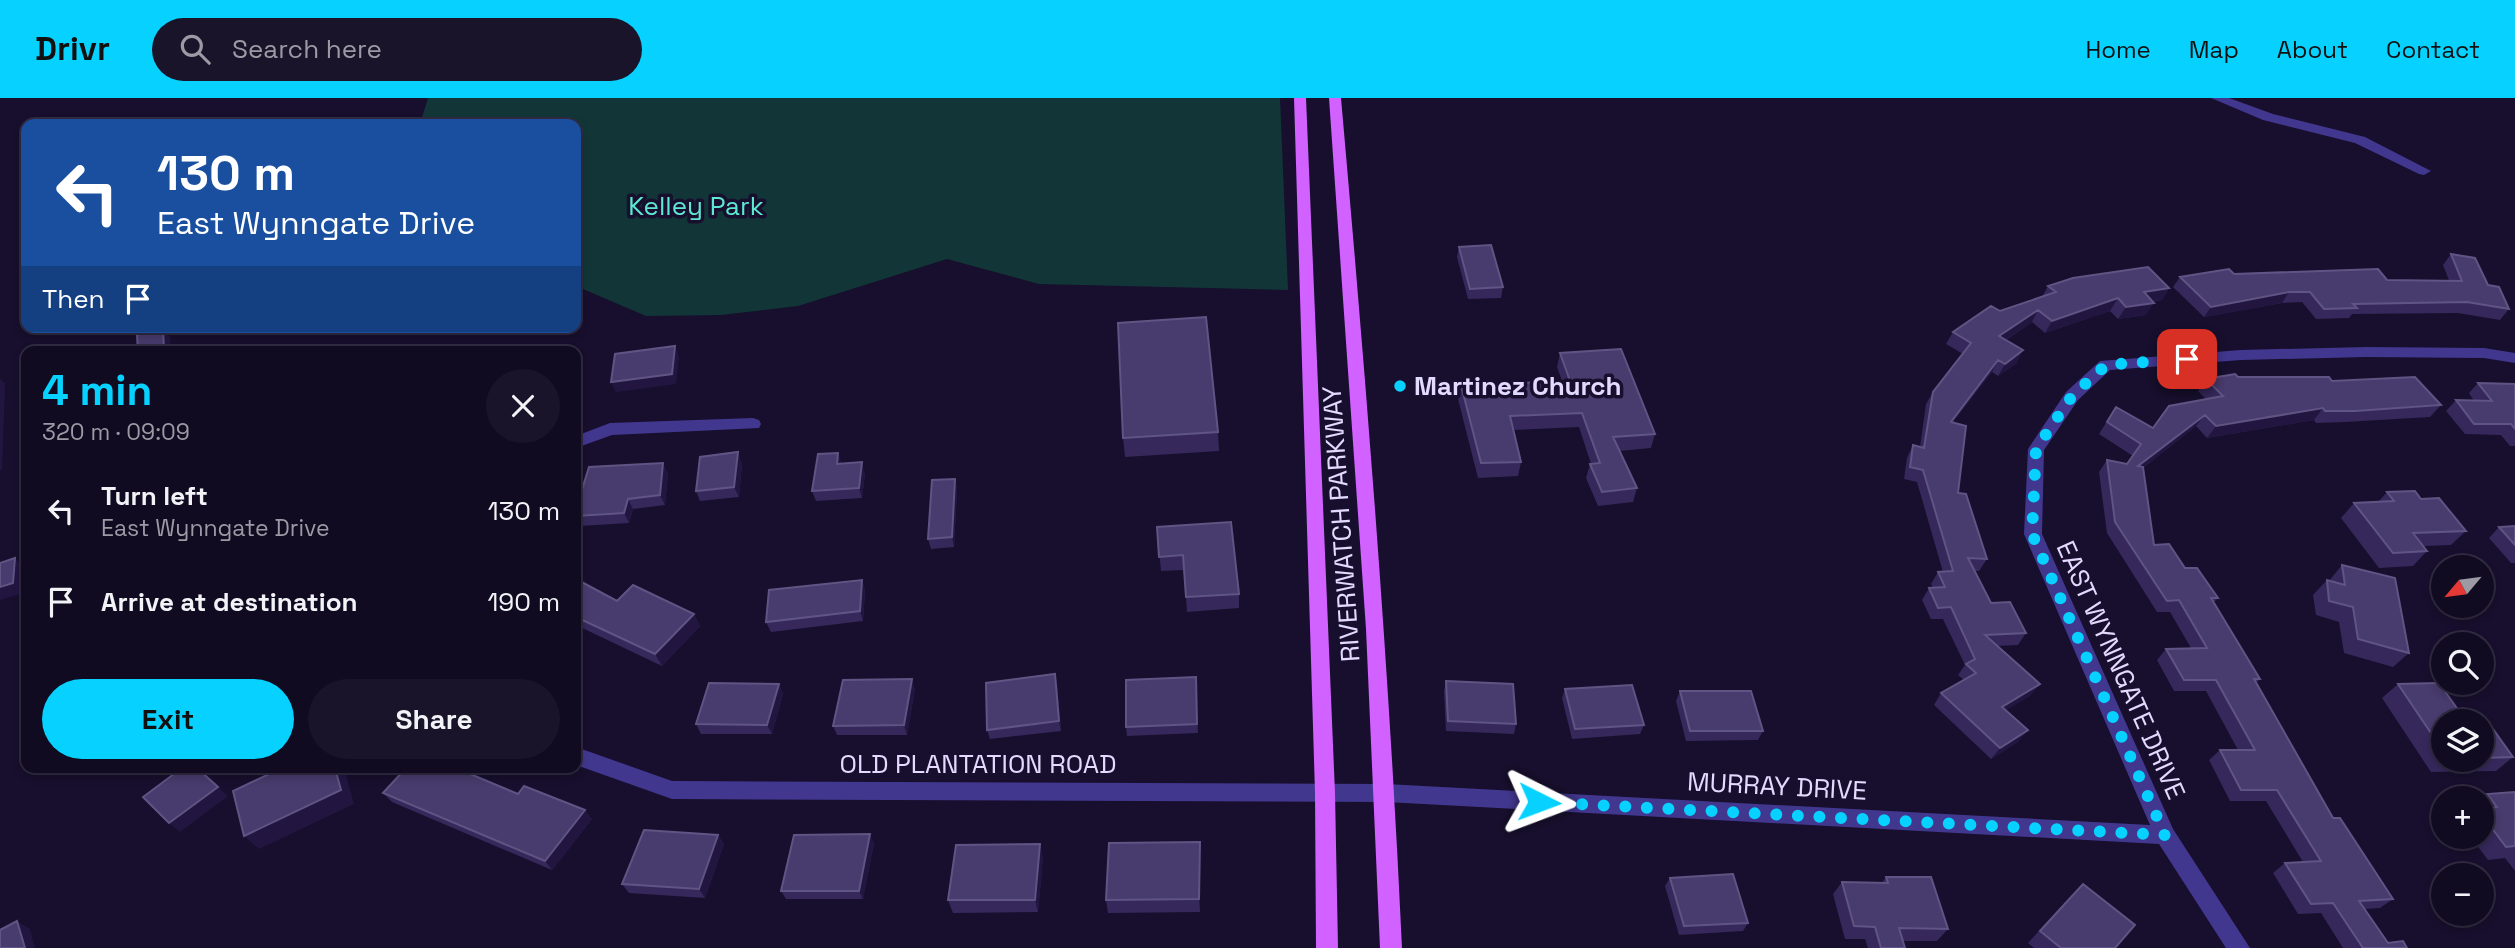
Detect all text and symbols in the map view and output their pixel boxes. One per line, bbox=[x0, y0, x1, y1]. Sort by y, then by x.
search box bbox=[152, 18, 642, 81]
text: Drivr bbox=[35, 28, 110, 70]
icon: search bbox=[176, 30, 214, 68]
text: Search here bbox=[232, 32, 382, 66]
text: Home bbox=[2085, 34, 2151, 65]
text: Map bbox=[2189, 34, 2239, 65]
text: About bbox=[2277, 34, 2348, 65]
text: Contact bbox=[2386, 34, 2480, 65]
text: 130 m bbox=[157, 142, 295, 204]
icon: left bbox=[42, 147, 133, 238]
park label: Kelley Park bbox=[628, 189, 764, 223]
text: East Wynngate Drive bbox=[157, 203, 475, 243]
icon: arrive bbox=[119, 280, 157, 318]
text: Then bbox=[42, 282, 105, 316]
pin bbox=[2157, 329, 2217, 389]
icon: arrive bbox=[2168, 340, 2206, 378]
text: 4 min bbox=[42, 364, 152, 417]
button: close bbox=[486, 369, 560, 443]
place label: Martinez Church bbox=[1414, 369, 1622, 403]
marker: Martinez Church bbox=[1392, 378, 1408, 394]
street label: RIVERWATCH PARKWAY bbox=[1314, 385, 1368, 663]
text: 320 m · 09:09 bbox=[42, 417, 190, 447]
text: Turn left bbox=[101, 479, 208, 513]
icon: left bbox=[42, 492, 80, 530]
text: 130 m bbox=[488, 494, 560, 528]
text: East Wynngate Drive bbox=[101, 513, 330, 543]
street label: EAST WYNNGATE DRIVE bbox=[2049, 536, 2193, 804]
north arrow bbox=[2431, 555, 2494, 618]
map controls bbox=[2431, 555, 2494, 926]
icon: arrive bbox=[42, 583, 80, 621]
text: Arrive at destination bbox=[101, 585, 358, 619]
text: 190 m bbox=[488, 585, 560, 619]
button: search bbox=[2431, 632, 2494, 695]
button: Exit bbox=[42, 679, 294, 759]
button: Share bbox=[308, 679, 560, 759]
button: layers bbox=[2431, 709, 2494, 772]
street label: OLD PLANTATION ROAD bbox=[840, 747, 1116, 781]
street label: MURRAY DRIVE bbox=[1686, 764, 1868, 808]
position arrow bbox=[1502, 765, 1576, 839]
button: + bbox=[2431, 786, 2494, 849]
button: − bbox=[2431, 863, 2494, 926]

